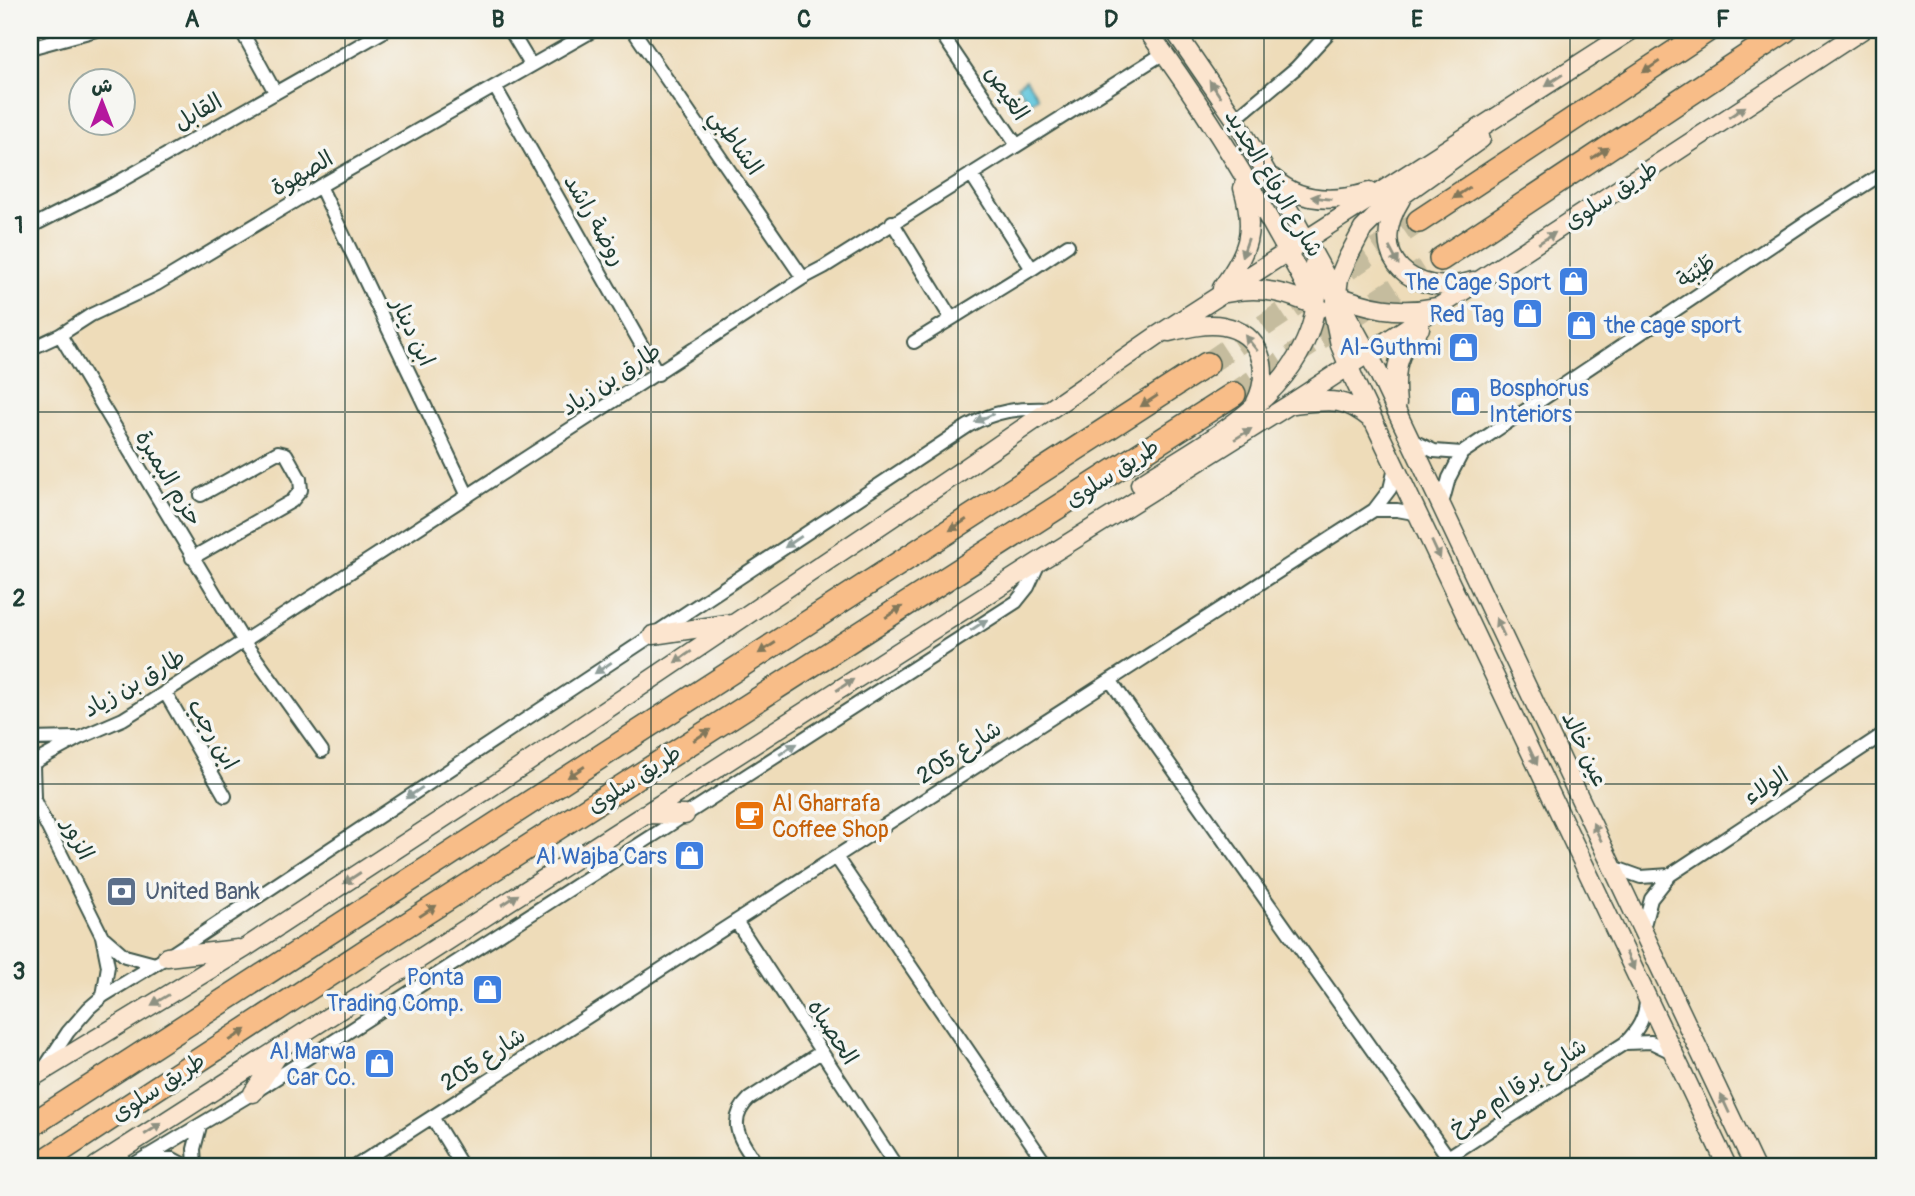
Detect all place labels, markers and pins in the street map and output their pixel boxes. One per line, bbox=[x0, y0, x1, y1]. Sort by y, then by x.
shop icon: The Cage Sport bbox=[1557, 265, 1591, 299]
place label: The Cage Sport bbox=[1404, 268, 1552, 297]
shop icon: Red Tag bbox=[1510, 297, 1544, 331]
place label: Red Tag bbox=[1429, 300, 1504, 329]
shop icon: the cage sport bbox=[1564, 308, 1598, 342]
place label: the cage sport bbox=[1603, 311, 1742, 340]
shop icon: Al-Guthmi bbox=[1447, 330, 1481, 364]
place label: Al-Guthmi bbox=[1339, 333, 1441, 362]
place label: Bosphorus Interiors bbox=[1489, 374, 1589, 429]
shop icon: Bosphorus Interiors bbox=[1449, 384, 1483, 418]
place label: Al Gharrafa Coffee Shop bbox=[772, 789, 889, 844]
cafe icon: Al Gharrafa Coffee Shop bbox=[732, 799, 766, 833]
shop icon: Al Wajba Cars bbox=[673, 839, 707, 873]
place label: Al Wajba Cars bbox=[536, 842, 667, 871]
bank icon: United Bank bbox=[105, 874, 139, 908]
place label: United Bank bbox=[145, 877, 260, 906]
place label: Ponta Trading Comp. bbox=[326, 963, 464, 1018]
shop icon: Ponta Trading Comp. bbox=[470, 973, 504, 1007]
place label: Al Marwa Car Co. bbox=[269, 1037, 356, 1092]
shop icon: Al Marwa Car Co. bbox=[362, 1047, 396, 1081]

